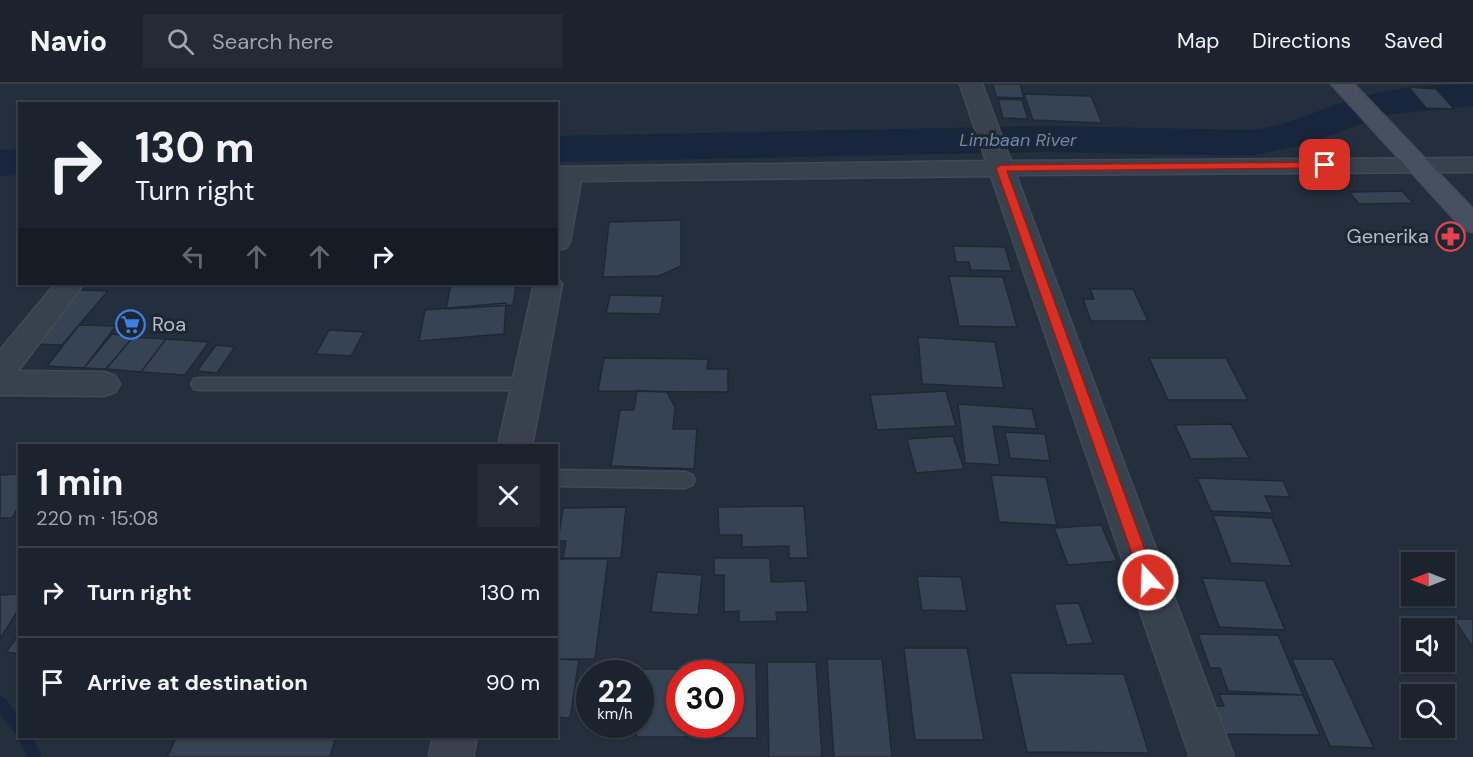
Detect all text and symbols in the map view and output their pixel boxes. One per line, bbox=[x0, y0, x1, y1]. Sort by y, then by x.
search box bbox=[143, 14, 563, 68]
text: Navio bbox=[30, 23, 107, 60]
icon: search bbox=[164, 25, 197, 58]
text: Search here bbox=[212, 27, 333, 56]
text: Map bbox=[1177, 27, 1219, 55]
text: Directions bbox=[1252, 27, 1351, 55]
text: Saved bbox=[1384, 27, 1443, 55]
text: 130 m bbox=[135, 120, 255, 175]
icon: right bbox=[36, 126, 114, 204]
water label: Limbaan River bbox=[959, 128, 1078, 152]
pin bbox=[1299, 139, 1350, 190]
icon: arrive bbox=[1308, 148, 1341, 181]
text: Turn right bbox=[135, 173, 255, 208]
pharmacy icon: Generika bbox=[1434, 220, 1466, 252]
place label: Generika bbox=[1347, 223, 1429, 249]
icon: left bbox=[177, 240, 210, 273]
icon: ahead bbox=[240, 240, 273, 273]
icon: ahead bbox=[303, 240, 336, 273]
icon: right bbox=[366, 240, 399, 273]
supermarket icon: Roa bbox=[115, 308, 147, 340]
place label: Roa bbox=[152, 311, 186, 337]
text: 1 min bbox=[36, 459, 124, 506]
button: close bbox=[477, 464, 540, 527]
text: 220 m · 15:08 bbox=[36, 505, 159, 531]
position arrow bbox=[1116, 548, 1180, 612]
north arrow bbox=[1401, 552, 1455, 606]
map controls bbox=[1401, 552, 1455, 738]
icon: right bbox=[36, 576, 69, 609]
text: Turn right bbox=[87, 578, 192, 607]
text: 130 m bbox=[480, 578, 540, 607]
button: sound bbox=[1401, 618, 1455, 672]
speed limit sign: 30 bbox=[666, 660, 744, 738]
icon: arrive bbox=[36, 666, 69, 699]
text: Arrive at destination bbox=[87, 668, 308, 697]
text: 90 m bbox=[486, 668, 540, 697]
text: 22 bbox=[598, 672, 632, 711]
button: search bbox=[1401, 684, 1455, 738]
text: km/h bbox=[597, 704, 633, 724]

